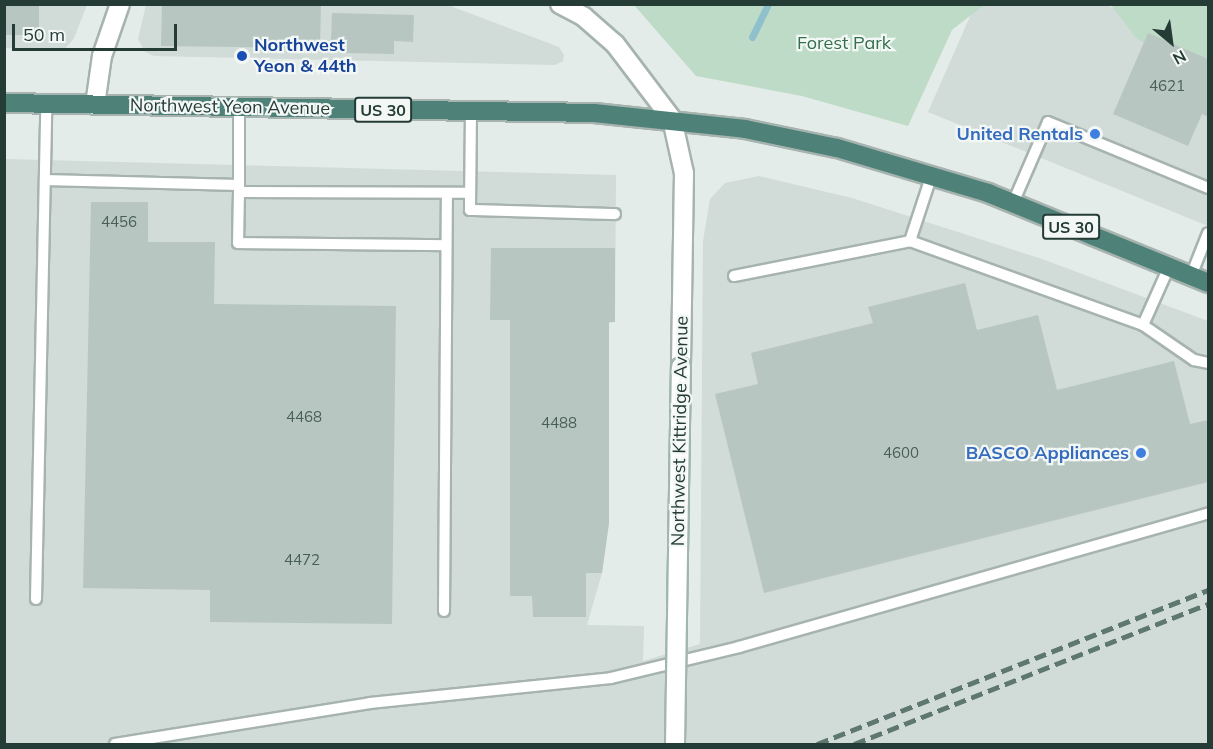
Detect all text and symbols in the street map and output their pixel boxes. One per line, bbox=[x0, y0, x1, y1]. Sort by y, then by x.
scale bar bbox=[15, 12, 180, 50]
north arrow bbox=[1141, 12, 1201, 72]
text: 50 m bbox=[23, 23, 65, 46]
park label: Forest Park bbox=[797, 32, 891, 54]
place label: Northwest Yeon & 44th bbox=[254, 35, 357, 78]
text: N bbox=[1170, 46, 1190, 69]
marker: Northwest Yeon & 44th bbox=[235, 49, 249, 63]
house number: 4621 bbox=[1149, 77, 1185, 95]
street label: Northwest Yeon Avenue bbox=[130, 94, 330, 120]
road number: US 30 bbox=[353, 97, 413, 123]
place label: United Rentals bbox=[957, 123, 1083, 145]
marker: United Rentals bbox=[1088, 127, 1102, 141]
house number: 4456 bbox=[101, 213, 137, 231]
road number: US 30 bbox=[1041, 214, 1101, 240]
street label: Northwest Kittridge Avenue bbox=[667, 316, 693, 546]
house number: 4468 bbox=[286, 408, 322, 426]
house number: 4488 bbox=[541, 414, 577, 432]
place label: BASCO Appliances bbox=[966, 442, 1129, 464]
house number: 4600 bbox=[883, 444, 919, 462]
marker: BASCO Appliances bbox=[1134, 446, 1148, 460]
house number: 4472 bbox=[284, 551, 320, 569]

